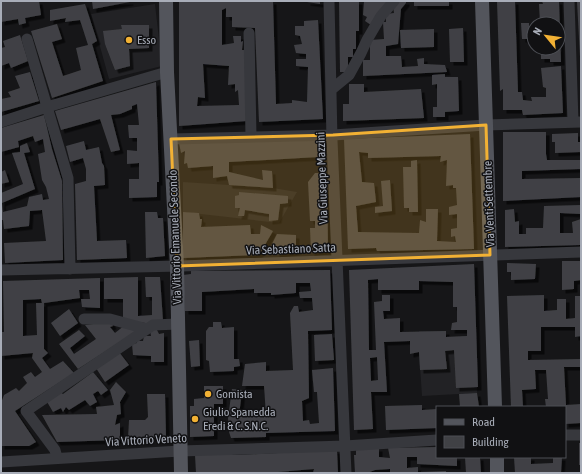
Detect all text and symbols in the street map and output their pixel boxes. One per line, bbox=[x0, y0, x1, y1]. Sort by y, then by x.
north arrow bbox=[526, 16, 566, 56]
text: N bbox=[530, 25, 544, 37]
place label: Esso bbox=[137, 33, 157, 47]
marker: Esso bbox=[124, 35, 134, 45]
street label: Via Giuseppe Mazzini bbox=[313, 132, 331, 224]
street label: Via Venti Settembre bbox=[480, 161, 498, 247]
street label: Via Vittorio Emanuele Secondo bbox=[166, 169, 184, 305]
street label: Via Sebastiano Satta bbox=[246, 240, 336, 258]
place label: Gomista bbox=[216, 387, 253, 401]
marker: Gomista bbox=[203, 389, 213, 399]
place label: Giulio Spanedda Eredi & C. S.N.C. bbox=[203, 405, 276, 433]
legend bbox=[436, 406, 566, 458]
marker: Giulio Spanedda Eredi & C. S.N.C. bbox=[190, 414, 200, 424]
text: Road bbox=[472, 415, 495, 429]
street label: Via Vittorio Veneto bbox=[105, 431, 188, 449]
text: Building bbox=[472, 435, 510, 449]

